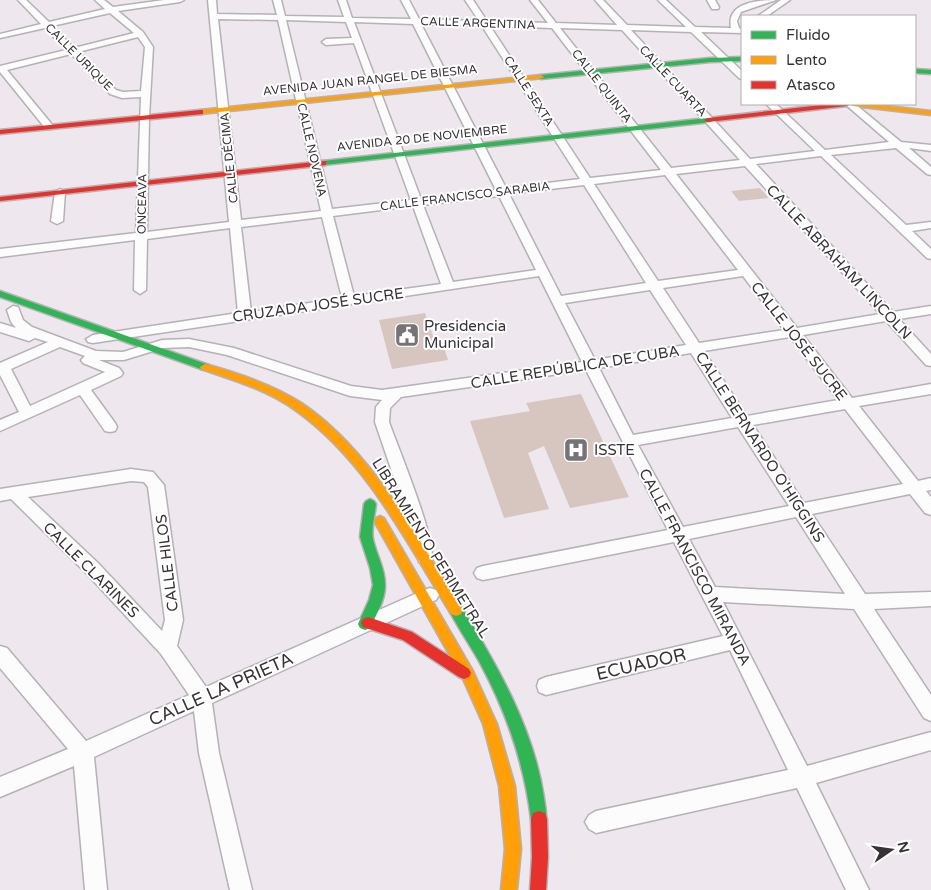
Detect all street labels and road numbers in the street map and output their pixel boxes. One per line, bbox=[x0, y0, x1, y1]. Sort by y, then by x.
street label: CALLE ARGENTINA bbox=[420, 14, 536, 32]
street label: CALLE URIQUE bbox=[42, 20, 116, 94]
street label: CALLE CUARTA bbox=[636, 43, 710, 119]
street label: CALLE QUINTA bbox=[569, 47, 635, 126]
street label: CALLE SEXTA bbox=[501, 53, 557, 129]
street label: AVENIDA JUAN RANGEL DE BIESMA bbox=[262, 62, 478, 98]
street label: CALLE NOVENA bbox=[294, 102, 330, 198]
street label: CALLE DÉCIMA bbox=[217, 112, 241, 204]
street label: AVENIDA 20 DE NOVIEMBRE bbox=[336, 122, 508, 154]
street label: ONCEAVA bbox=[134, 174, 150, 234]
street label: CALLE FRANCISCO SARABIA bbox=[379, 179, 551, 213]
street label: CALLE ABRAHAM LINCOLN bbox=[763, 181, 915, 343]
street label: CALLE JOSÉ SUCRE bbox=[747, 278, 851, 404]
street label: CRUZADA JOSÉ SUCRE bbox=[231, 284, 405, 326]
street label: CALLE REPÚBLICA DE CUBA bbox=[469, 342, 681, 392]
street label: CALLE BERNARDO O'HIGGINS bbox=[692, 348, 828, 546]
street label: LIBRAMIENTO PERIMETRAL bbox=[368, 455, 494, 642]
street label: CALLE FRANCISCO MIRANDA bbox=[635, 465, 755, 669]
street label: CALLE HILOS bbox=[152, 513, 182, 613]
street label: CALLE CLARINES bbox=[39, 518, 143, 622]
street label: ECUADOR bbox=[594, 643, 688, 685]
street label: CALLE LA PRIETA bbox=[145, 647, 297, 731]

